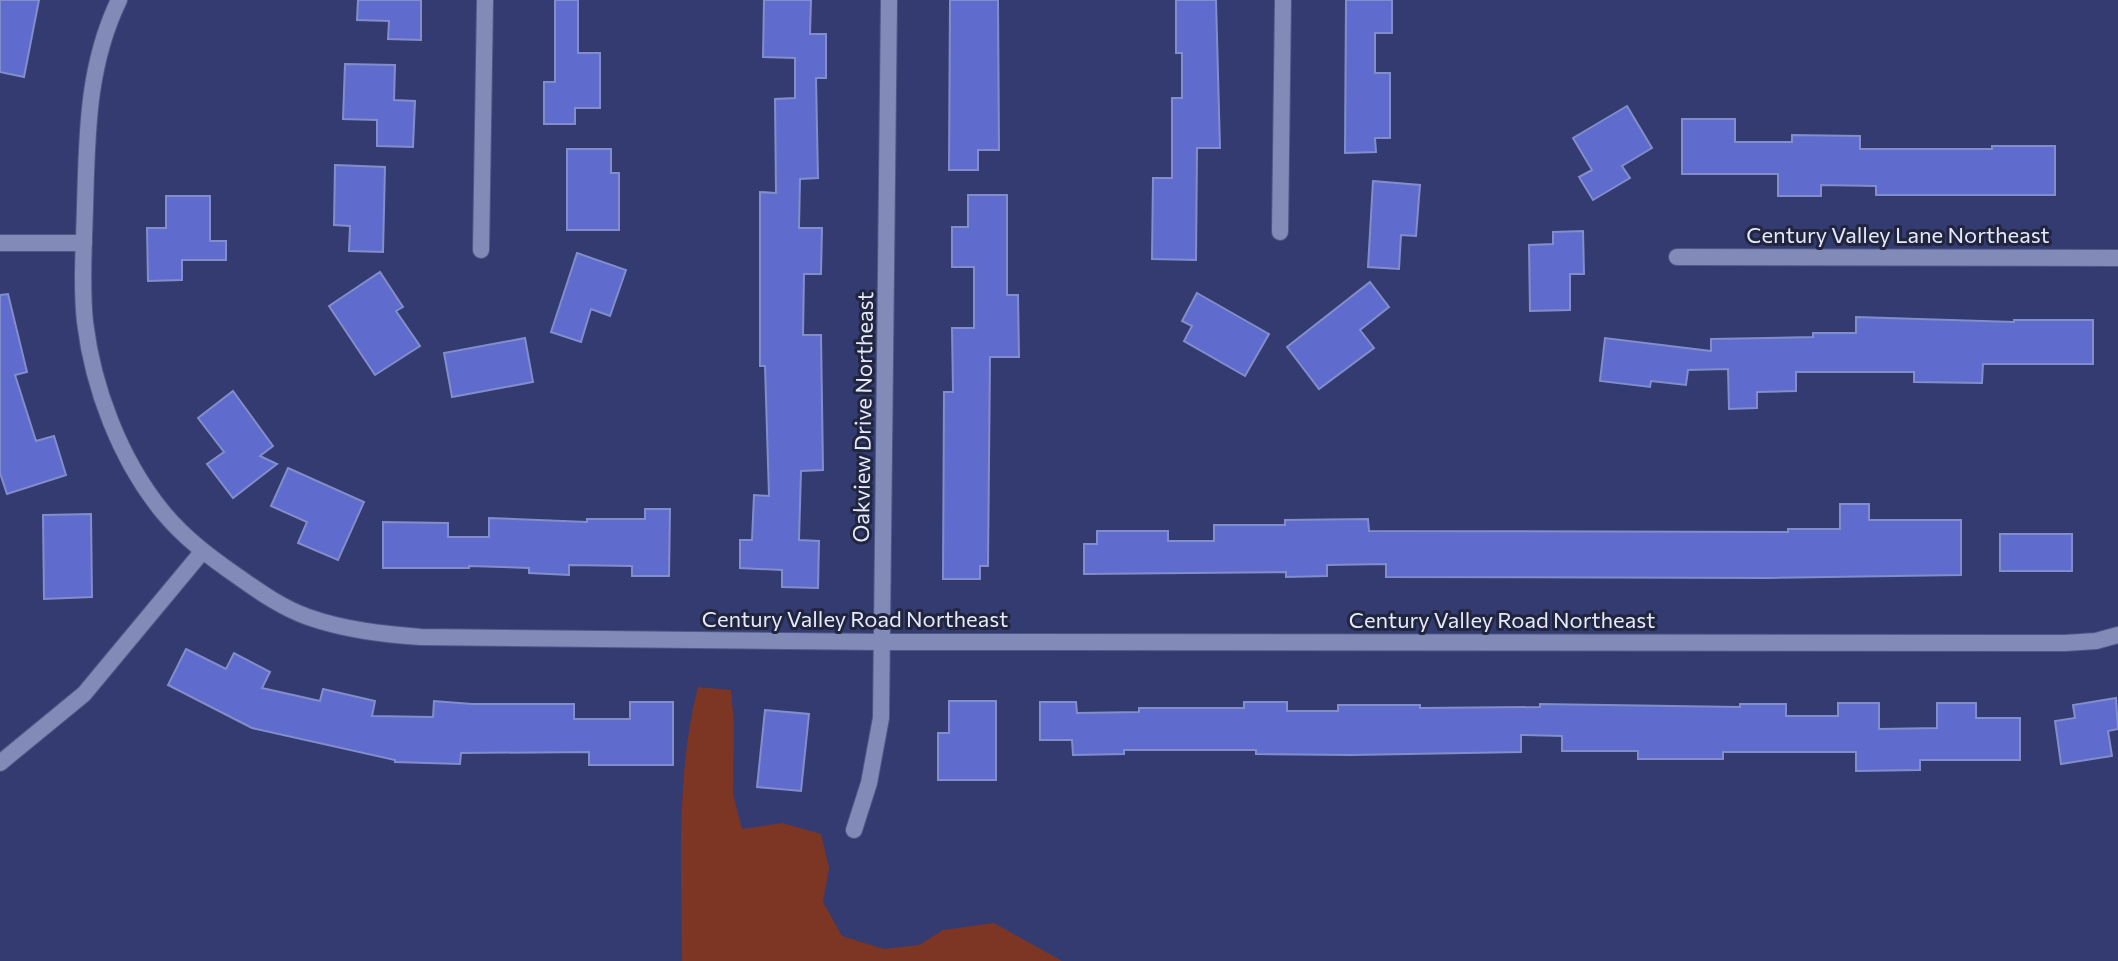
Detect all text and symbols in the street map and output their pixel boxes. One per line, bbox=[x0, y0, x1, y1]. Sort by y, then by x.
street label: Century Valley Lane Northeast bbox=[1746, 221, 2050, 248]
street label: Oakview Drive Northeast bbox=[847, 291, 878, 543]
street label: Century Valley Road Northeast bbox=[702, 605, 1008, 632]
street label: Century Valley Road Northeast bbox=[1349, 606, 1655, 633]

